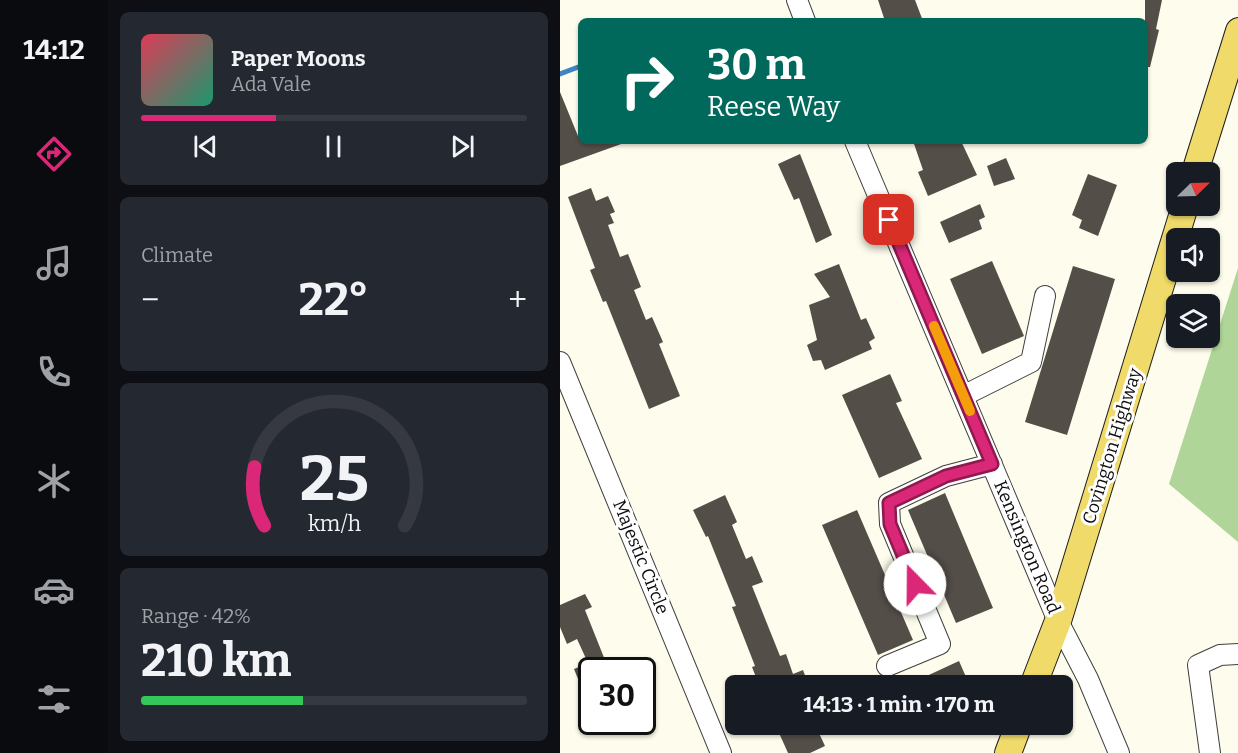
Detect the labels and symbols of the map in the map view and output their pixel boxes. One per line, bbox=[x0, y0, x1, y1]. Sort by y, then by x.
north arrow bbox=[1166, 162, 1220, 216]
pin bbox=[863, 194, 914, 245]
street label: Covington Highway bbox=[1078, 365, 1146, 527]
street label: Kensington Road bbox=[989, 477, 1065, 617]
street label: Majestic Circle bbox=[608, 497, 674, 617]
position arrow bbox=[883, 552, 947, 616]
speed limit sign: 30 bbox=[578, 657, 656, 735]

